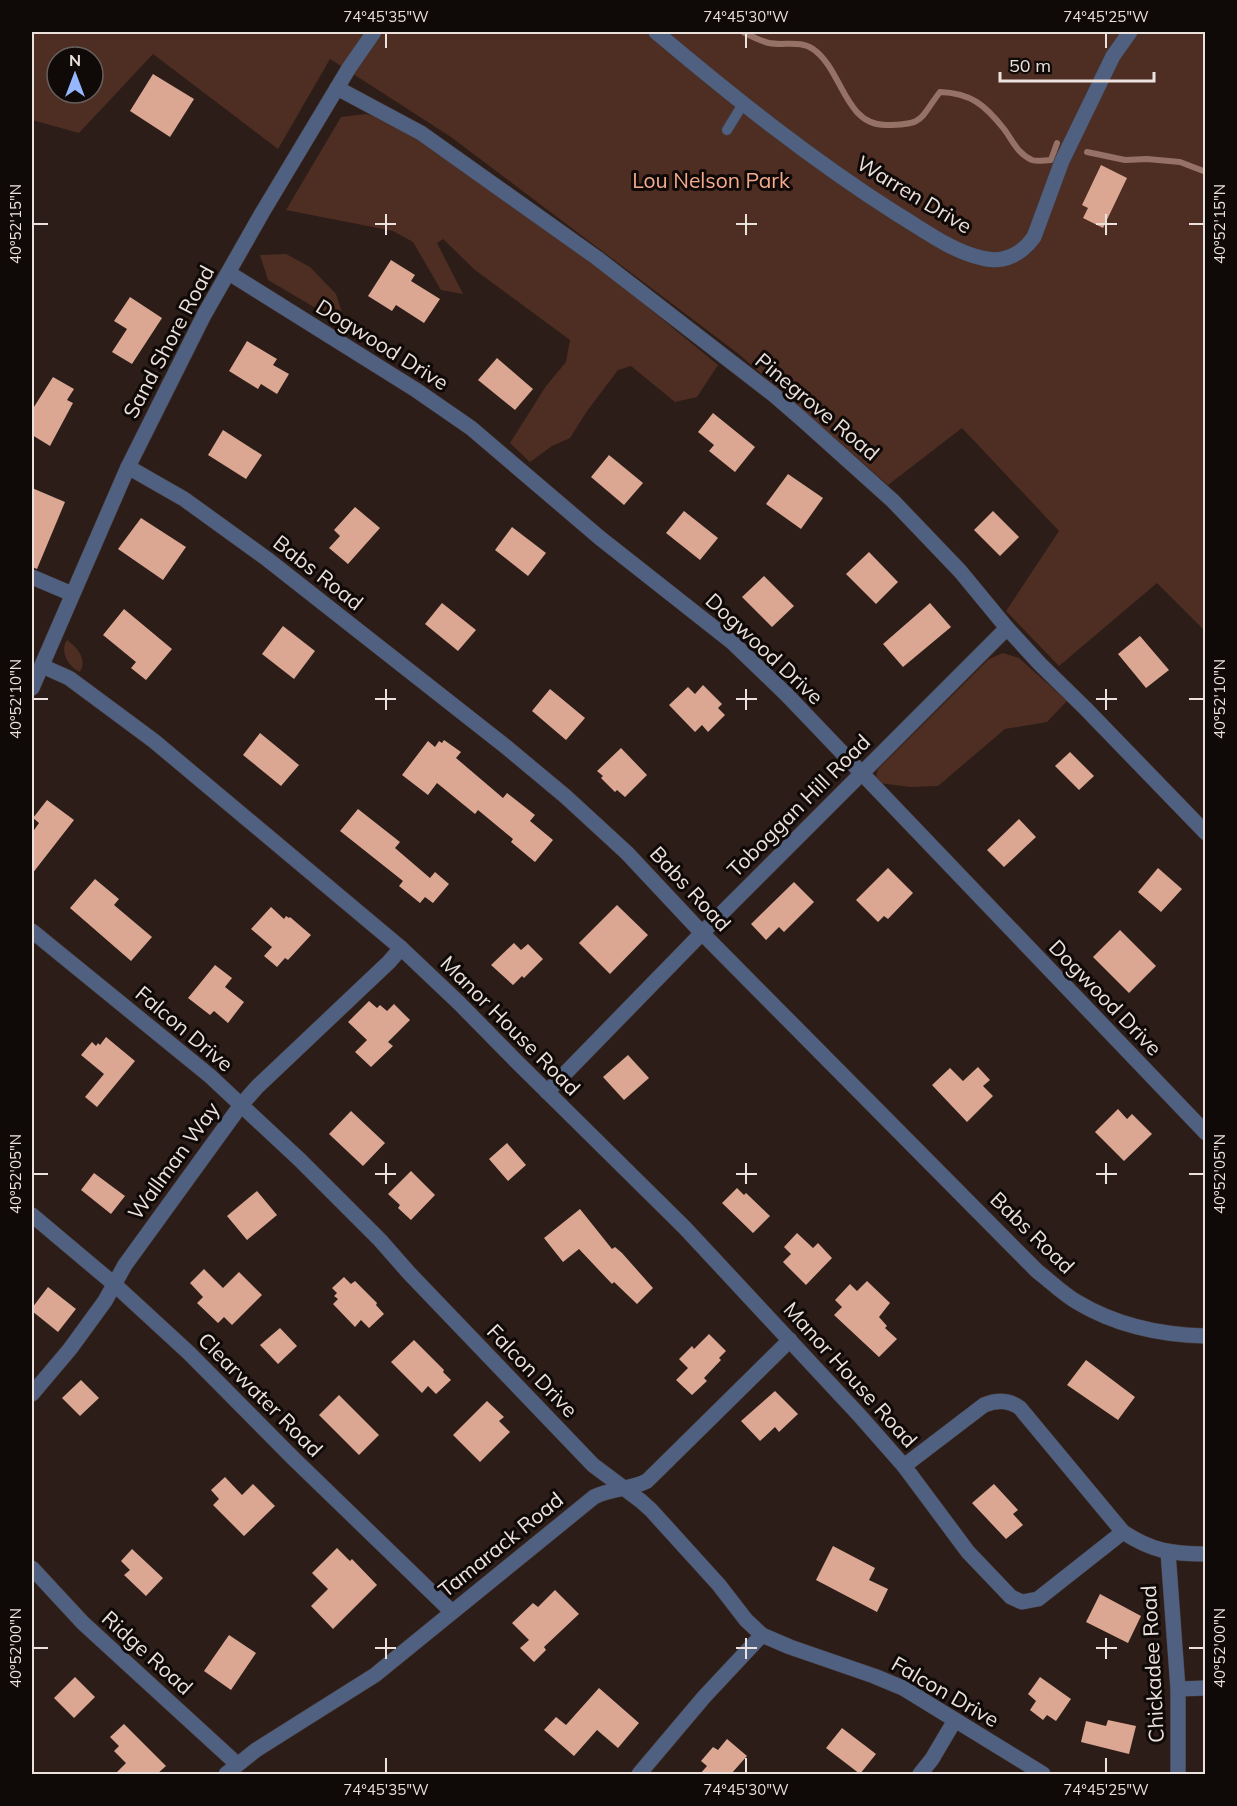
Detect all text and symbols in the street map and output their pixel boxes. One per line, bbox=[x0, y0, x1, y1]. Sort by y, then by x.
text: 74°45'35"W bbox=[343, 7, 429, 26]
text: 74°45'30"W bbox=[703, 7, 789, 26]
text: 74°45'25"W bbox=[1063, 7, 1149, 26]
north arrow bbox=[45, 45, 105, 105]
scale bar bbox=[1000, 45, 1154, 83]
text: N bbox=[69, 50, 81, 70]
text: 50 m bbox=[1009, 54, 1051, 77]
street label: Warren Drive bbox=[852, 150, 977, 239]
park label: Lou Nelson Park bbox=[632, 167, 790, 193]
text: 40°52'15"N bbox=[6, 184, 25, 264]
text: 40°52'15"N bbox=[1210, 184, 1229, 264]
street label: Sand Shore Road bbox=[117, 261, 219, 422]
street label: Dogwood Drive bbox=[312, 293, 454, 395]
street label: Pinegrove Road bbox=[750, 347, 885, 466]
street label: Babs Road bbox=[269, 529, 369, 615]
street label: Dogwood Drive bbox=[701, 587, 829, 709]
text: 40°52'10"N bbox=[6, 659, 25, 739]
text: 40°52'10"N bbox=[1210, 659, 1229, 739]
street label: Toboggan Hill Road bbox=[721, 728, 875, 882]
street label: Babs Road bbox=[645, 840, 737, 936]
street label: Dogwood Drive bbox=[1044, 934, 1168, 1061]
street label: Manor House Road bbox=[435, 950, 586, 1101]
street label: Falcon Drive bbox=[130, 980, 239, 1077]
street label: Wallman Way bbox=[122, 1096, 225, 1224]
text: 40°52'05"N bbox=[6, 1134, 25, 1214]
text: 40°52'05"N bbox=[1210, 1134, 1229, 1214]
street label: Babs Road bbox=[985, 1186, 1080, 1279]
street label: Manor House Road bbox=[779, 1296, 923, 1453]
street label: Falcon Drive bbox=[482, 1318, 584, 1422]
street label: Clearwater Road bbox=[193, 1327, 328, 1462]
street label: Tamarack Road bbox=[433, 1486, 568, 1602]
street label: Chickadee Road bbox=[1135, 1585, 1169, 1744]
street label: Ridge Road bbox=[97, 1605, 198, 1700]
text: 40°52'00"N bbox=[6, 1608, 25, 1688]
text: 40°52'00"N bbox=[1210, 1608, 1229, 1688]
street label: Falcon Drive bbox=[887, 1650, 1004, 1732]
text: 74°45'35"W bbox=[343, 1780, 429, 1799]
text: 74°45'30"W bbox=[703, 1780, 789, 1799]
text: 74°45'25"W bbox=[1063, 1780, 1149, 1799]

